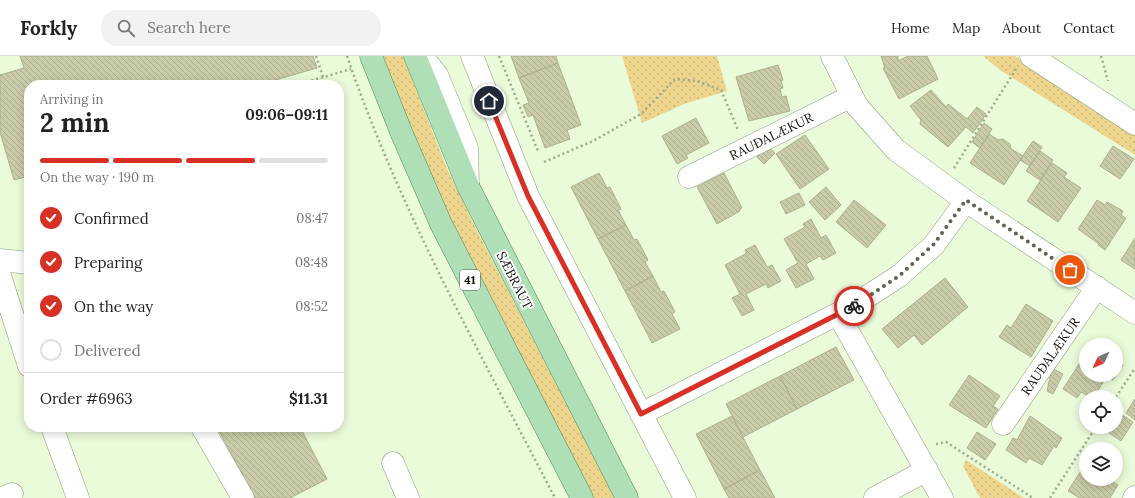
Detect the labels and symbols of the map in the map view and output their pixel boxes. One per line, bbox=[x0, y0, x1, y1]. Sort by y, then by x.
pin bbox=[472, 84, 506, 118]
street label: RAUÐALÆKUR bbox=[727, 108, 817, 164]
street label: SÆBRAUT bbox=[493, 249, 537, 313]
pin bbox=[1053, 253, 1087, 287]
road number: 41 bbox=[460, 270, 480, 290]
courier bbox=[834, 286, 874, 326]
street label: RAUÐALÆKUR bbox=[1017, 313, 1084, 398]
north arrow bbox=[1079, 338, 1123, 382]

